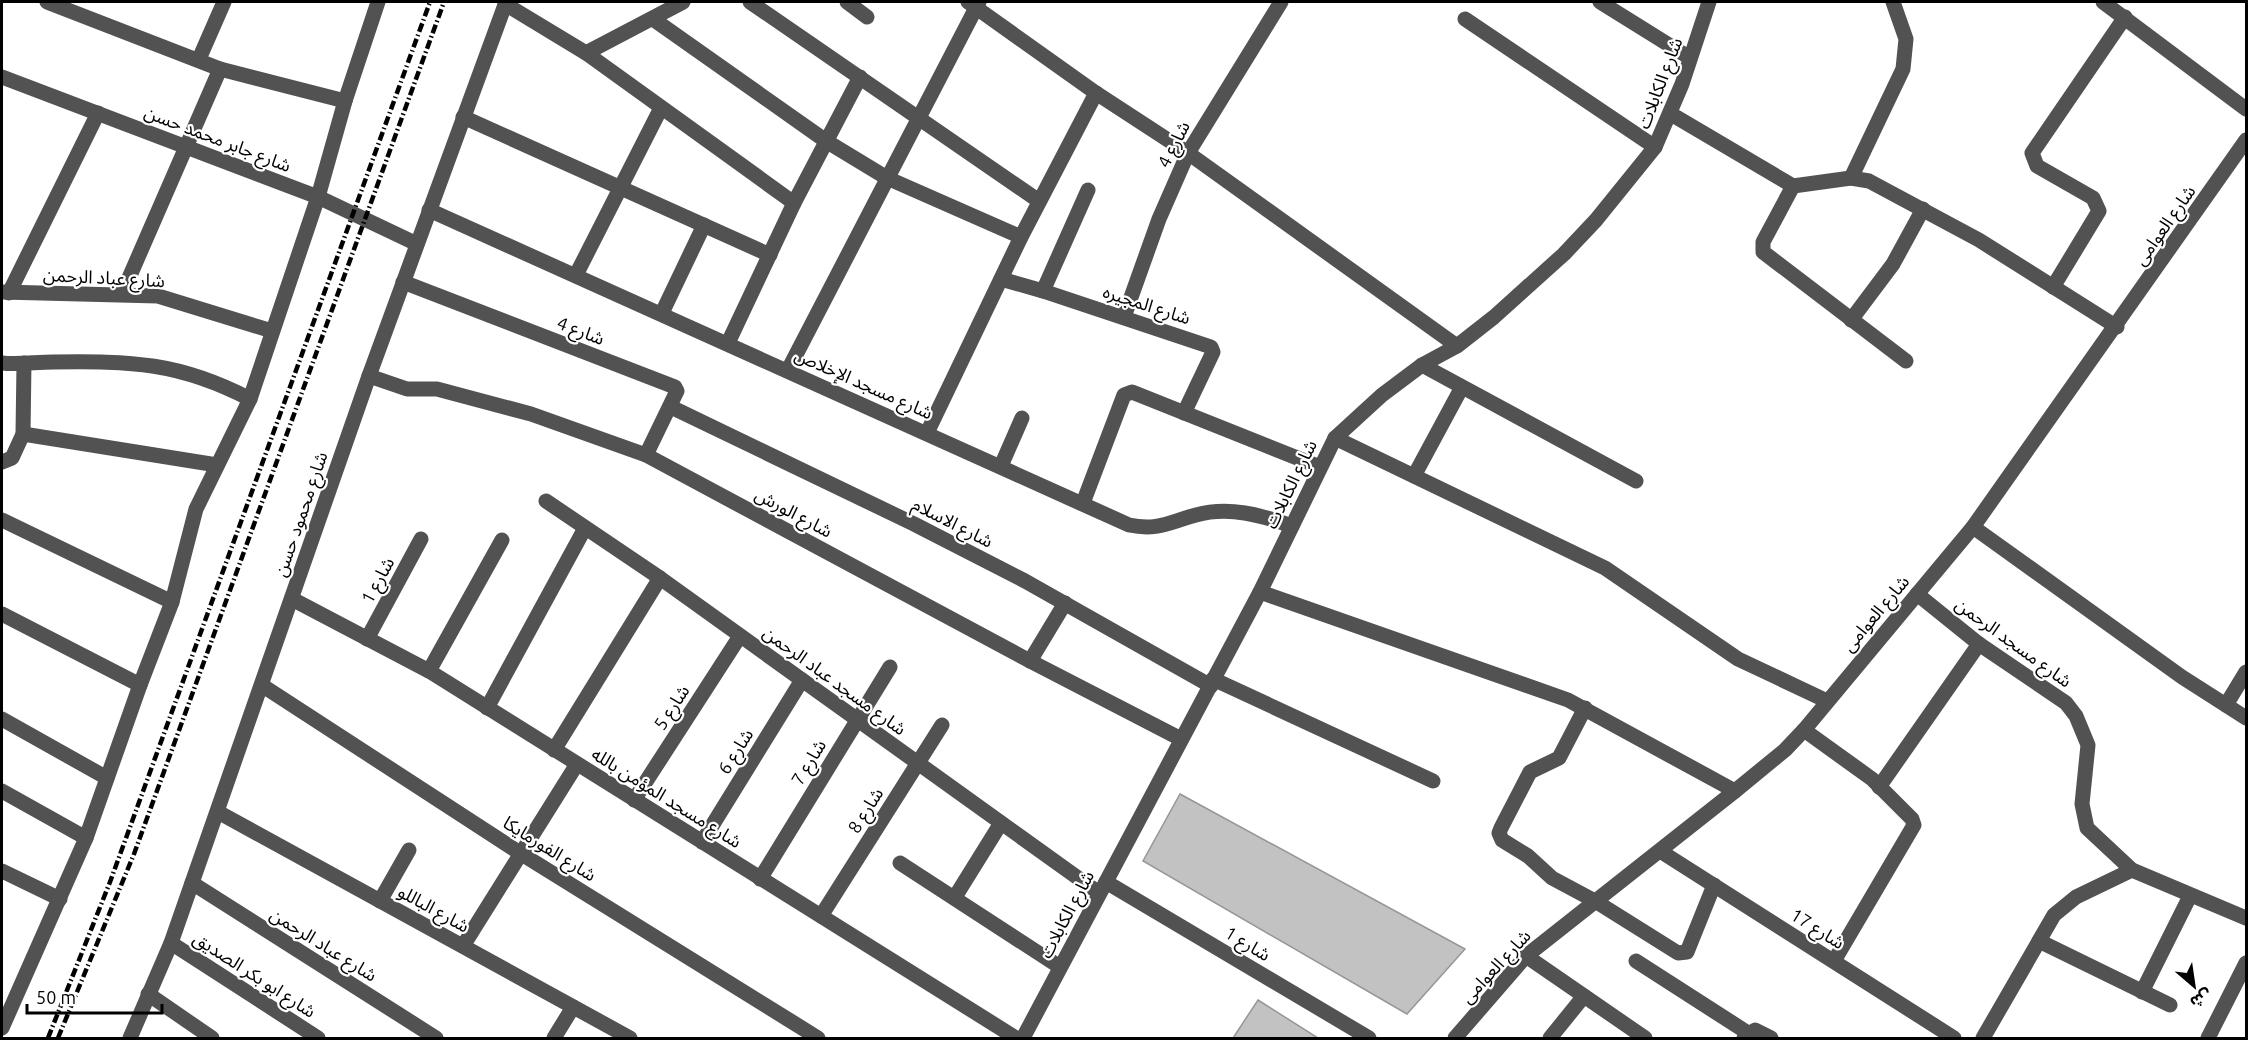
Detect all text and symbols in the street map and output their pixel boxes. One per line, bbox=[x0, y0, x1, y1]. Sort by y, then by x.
street label: شارع الكابلات bbox=[1632, 35, 1690, 133]
street label: شارع جابر محمد حسن bbox=[140, 101, 294, 180]
street label: شارع 4 bbox=[1153, 117, 1198, 173]
street label: شارع العوامى bbox=[2129, 181, 2203, 272]
street label: شارع عباد الرحمن bbox=[42, 264, 165, 295]
street label: شارع المجيره bbox=[1099, 281, 1193, 332]
street label: شارع 4 bbox=[553, 312, 608, 353]
street label: شارع مسجد الإخلاص bbox=[790, 344, 936, 427]
street label: شارع الكابلات bbox=[1260, 436, 1325, 534]
street label: شارع محمود حسن bbox=[269, 449, 335, 581]
street label: شارع الورش bbox=[750, 483, 836, 545]
street label: شارع الاسلام bbox=[907, 493, 997, 555]
street label: شارع 1 bbox=[357, 554, 402, 609]
street label: شارع العوامى bbox=[1837, 571, 1916, 658]
street label: شارع مسجد الرحمن bbox=[1949, 593, 2076, 695]
street label: شارع مسجد عباد الرحمن bbox=[757, 621, 910, 743]
street label: شارع 5 bbox=[649, 681, 697, 736]
street label: شارع 6 bbox=[713, 725, 761, 780]
street label: شارع 7 bbox=[787, 736, 834, 791]
street label: شارع مسجد المؤمن بالله bbox=[586, 743, 745, 855]
street label: شارع 8 bbox=[843, 784, 891, 839]
street label: شارع الفورمايكا bbox=[497, 811, 600, 889]
street label: شارع الكابلات bbox=[1035, 867, 1102, 963]
street label: شارع الباللو bbox=[393, 880, 473, 940]
street label: شارع عباد الرحمن bbox=[264, 903, 381, 989]
street label: شارع 17 bbox=[1785, 904, 1849, 956]
street label: شارع 1 bbox=[1219, 922, 1274, 969]
street label: شارع العوامى bbox=[1456, 925, 1538, 1010]
street label: شارع ابو بكر الصديق bbox=[187, 927, 320, 1025]
north arrow bbox=[2164, 956, 2224, 1016]
scale bar bbox=[27, 977, 162, 1015]
text: ش bbox=[2187, 985, 2215, 1012]
text: 50 m bbox=[36, 987, 76, 1007]

